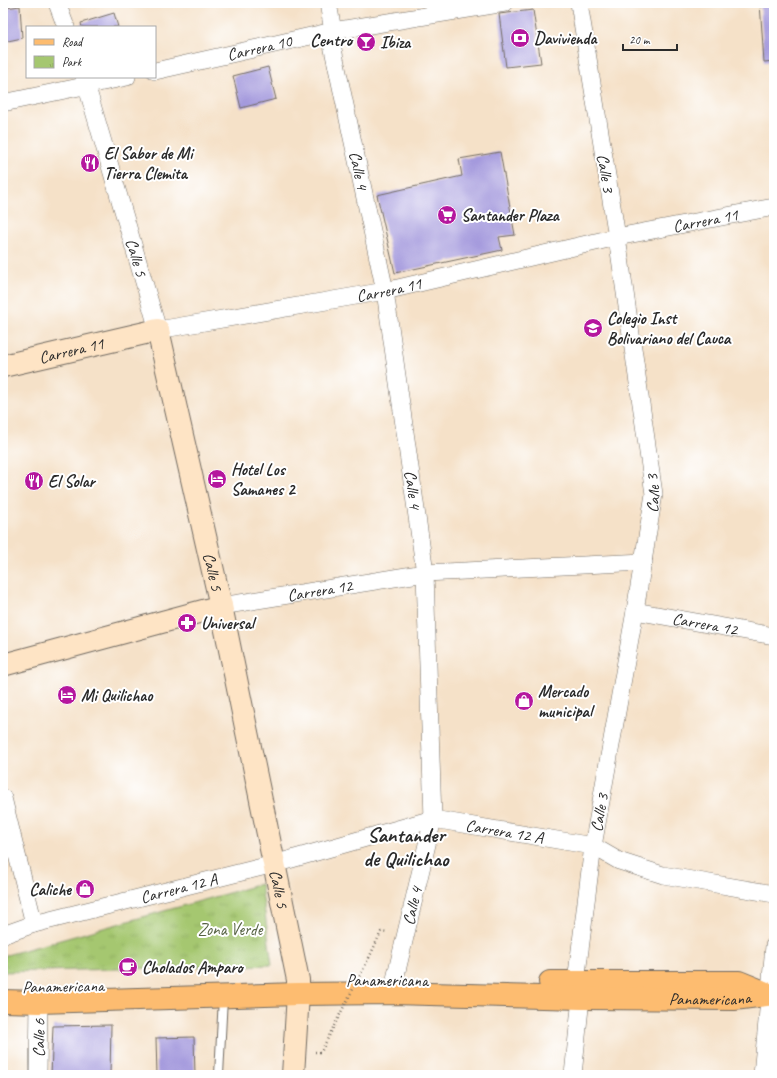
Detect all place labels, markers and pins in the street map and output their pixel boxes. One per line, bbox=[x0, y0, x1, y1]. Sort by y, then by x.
bank icon: Davivienda bbox=[509, 27, 531, 49]
place label: Davivienda bbox=[534, 28, 598, 49]
bar icon: Ibiza bbox=[355, 31, 377, 53]
place label: Ibiza bbox=[380, 32, 412, 53]
place label: El Sabor de Mi Tierra Clemita bbox=[104, 143, 195, 184]
restaurant icon: El Sabor de Mi Tierra Clemita bbox=[79, 152, 101, 174]
supermarket icon: Santander Plaza bbox=[436, 204, 458, 226]
place label: Santander Plaza bbox=[461, 205, 561, 226]
place label: Colegio Inst Bolivariano del Cauca bbox=[607, 308, 732, 349]
school or university icon: Colegio Inst Bolivariano del Cauca bbox=[582, 317, 604, 339]
place label: Hotel Los Samanes 2 bbox=[231, 459, 296, 500]
hotel icon: Hotel Los Samanes 2 bbox=[206, 468, 228, 490]
restaurant icon: El Solar bbox=[23, 470, 45, 492]
place label: El Solar bbox=[48, 471, 97, 492]
pharmacy icon: Universal bbox=[176, 612, 198, 634]
place label: Universal bbox=[201, 613, 257, 634]
place label: Mercado municipal bbox=[538, 681, 595, 722]
hotel icon: Mi Quilichao bbox=[56, 684, 78, 706]
place label: Mi Quilichao bbox=[81, 685, 154, 706]
shop icon: Mercado municipal bbox=[513, 690, 535, 712]
shop icon: Caliche bbox=[74, 878, 96, 900]
place label: Caliche bbox=[29, 879, 72, 900]
cafe icon: Cholados Amparo bbox=[117, 956, 139, 978]
place label: Cholados Amparo bbox=[142, 957, 245, 978]

